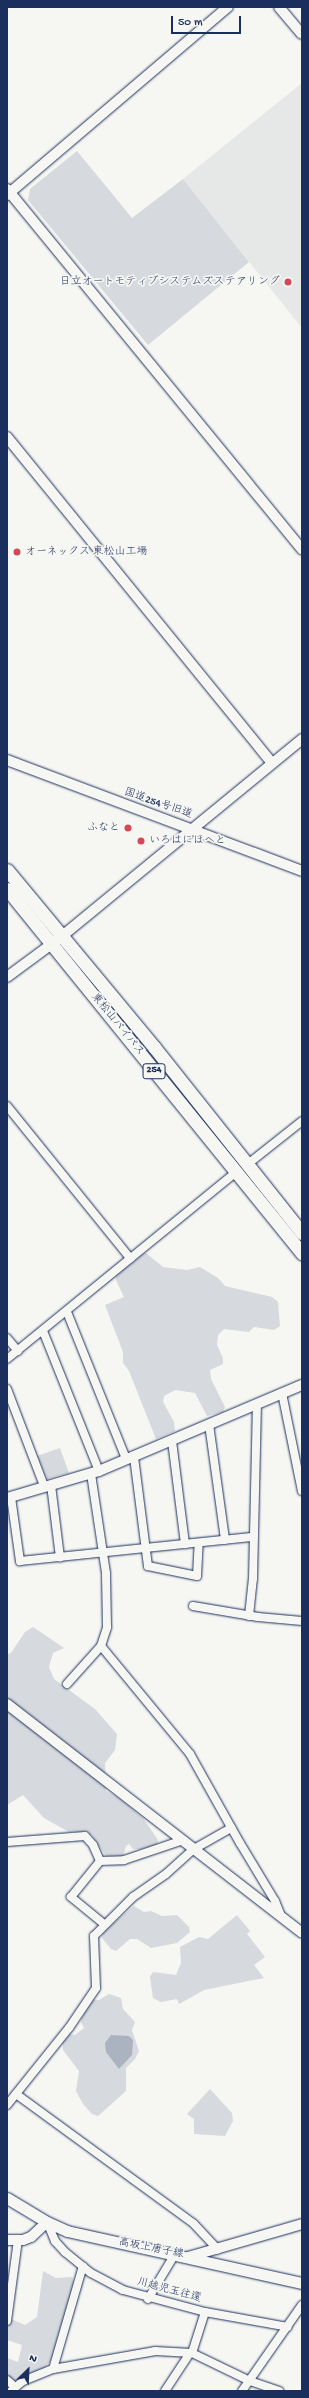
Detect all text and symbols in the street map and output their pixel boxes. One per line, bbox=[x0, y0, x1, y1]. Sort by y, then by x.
scale bar bbox=[173, 8, 243, 34]
text: 50 m bbox=[178, 16, 203, 30]
place label: 日立オートモティブシステムズステアリング bbox=[60, 275, 280, 289]
marker: 日立オートモティブシステムズステアリング bbox=[283, 277, 293, 287]
place label: オーネックス 東松山工場 bbox=[25, 545, 149, 559]
marker: オーネックス 東松山工場 bbox=[12, 547, 22, 557]
street label: 国道254号旧道 bbox=[122, 786, 194, 822]
place label: ふなと bbox=[87, 821, 120, 835]
marker: ふなと bbox=[123, 823, 133, 833]
place label: いろはにほへと bbox=[149, 834, 226, 848]
marker: いろはにほへと bbox=[136, 836, 146, 846]
street label: 東松山バイパス bbox=[88, 991, 146, 1059]
road number: 254 bbox=[142, 1063, 166, 1079]
street label: 高坂上唐子線 bbox=[117, 2236, 185, 2262]
street label: 川越児玉往還 bbox=[135, 2276, 203, 2306]
north arrow bbox=[8, 2350, 48, 2390]
text: N bbox=[27, 2352, 39, 2366]

